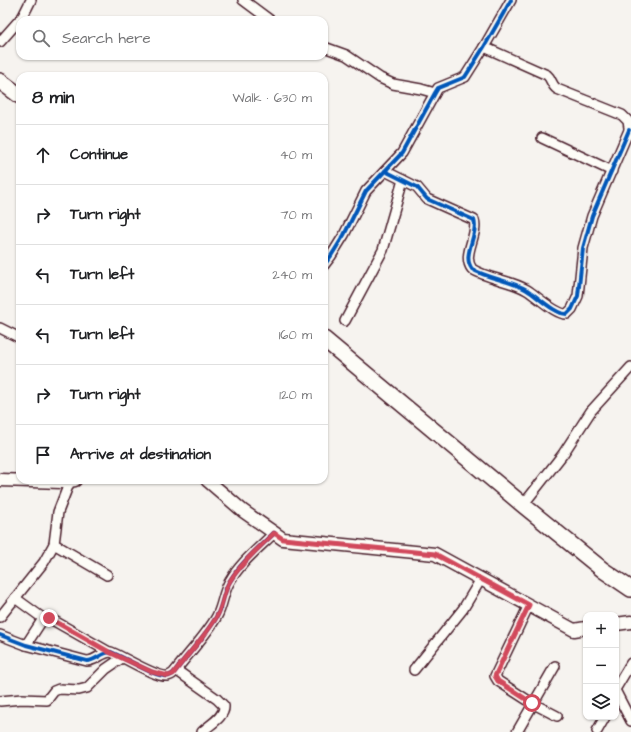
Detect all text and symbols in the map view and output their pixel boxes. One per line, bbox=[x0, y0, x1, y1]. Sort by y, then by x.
search box bbox=[16, 16, 328, 60]
icon: search bbox=[30, 27, 52, 49]
text: Search here bbox=[62, 28, 151, 49]
text: 8 min bbox=[32, 86, 74, 110]
text: Walk · 630 m bbox=[233, 89, 312, 107]
icon: ahead bbox=[32, 144, 54, 166]
text: Continue bbox=[70, 144, 128, 165]
text: 40 m bbox=[280, 146, 312, 164]
icon: right bbox=[32, 204, 54, 226]
text: Turn right bbox=[70, 204, 141, 225]
text: 70 m bbox=[280, 206, 312, 224]
icon: left bbox=[32, 264, 54, 286]
text: Turn left bbox=[70, 264, 134, 285]
text: 240 m bbox=[272, 266, 312, 284]
icon: left bbox=[32, 324, 54, 346]
text: Turn left bbox=[70, 324, 134, 345]
text: 160 m bbox=[279, 326, 312, 344]
icon: right bbox=[32, 384, 54, 406]
text: Turn right bbox=[70, 384, 141, 405]
text: 120 m bbox=[279, 386, 312, 404]
icon: arrive bbox=[32, 444, 54, 466]
text: Arrive at destination bbox=[70, 444, 211, 465]
route end bbox=[40, 609, 58, 627]
map controls bbox=[583, 612, 619, 720]
button: + bbox=[583, 612, 619, 648]
button: − bbox=[583, 648, 619, 684]
button: layers bbox=[583, 684, 619, 720]
route start bbox=[523, 694, 541, 712]

